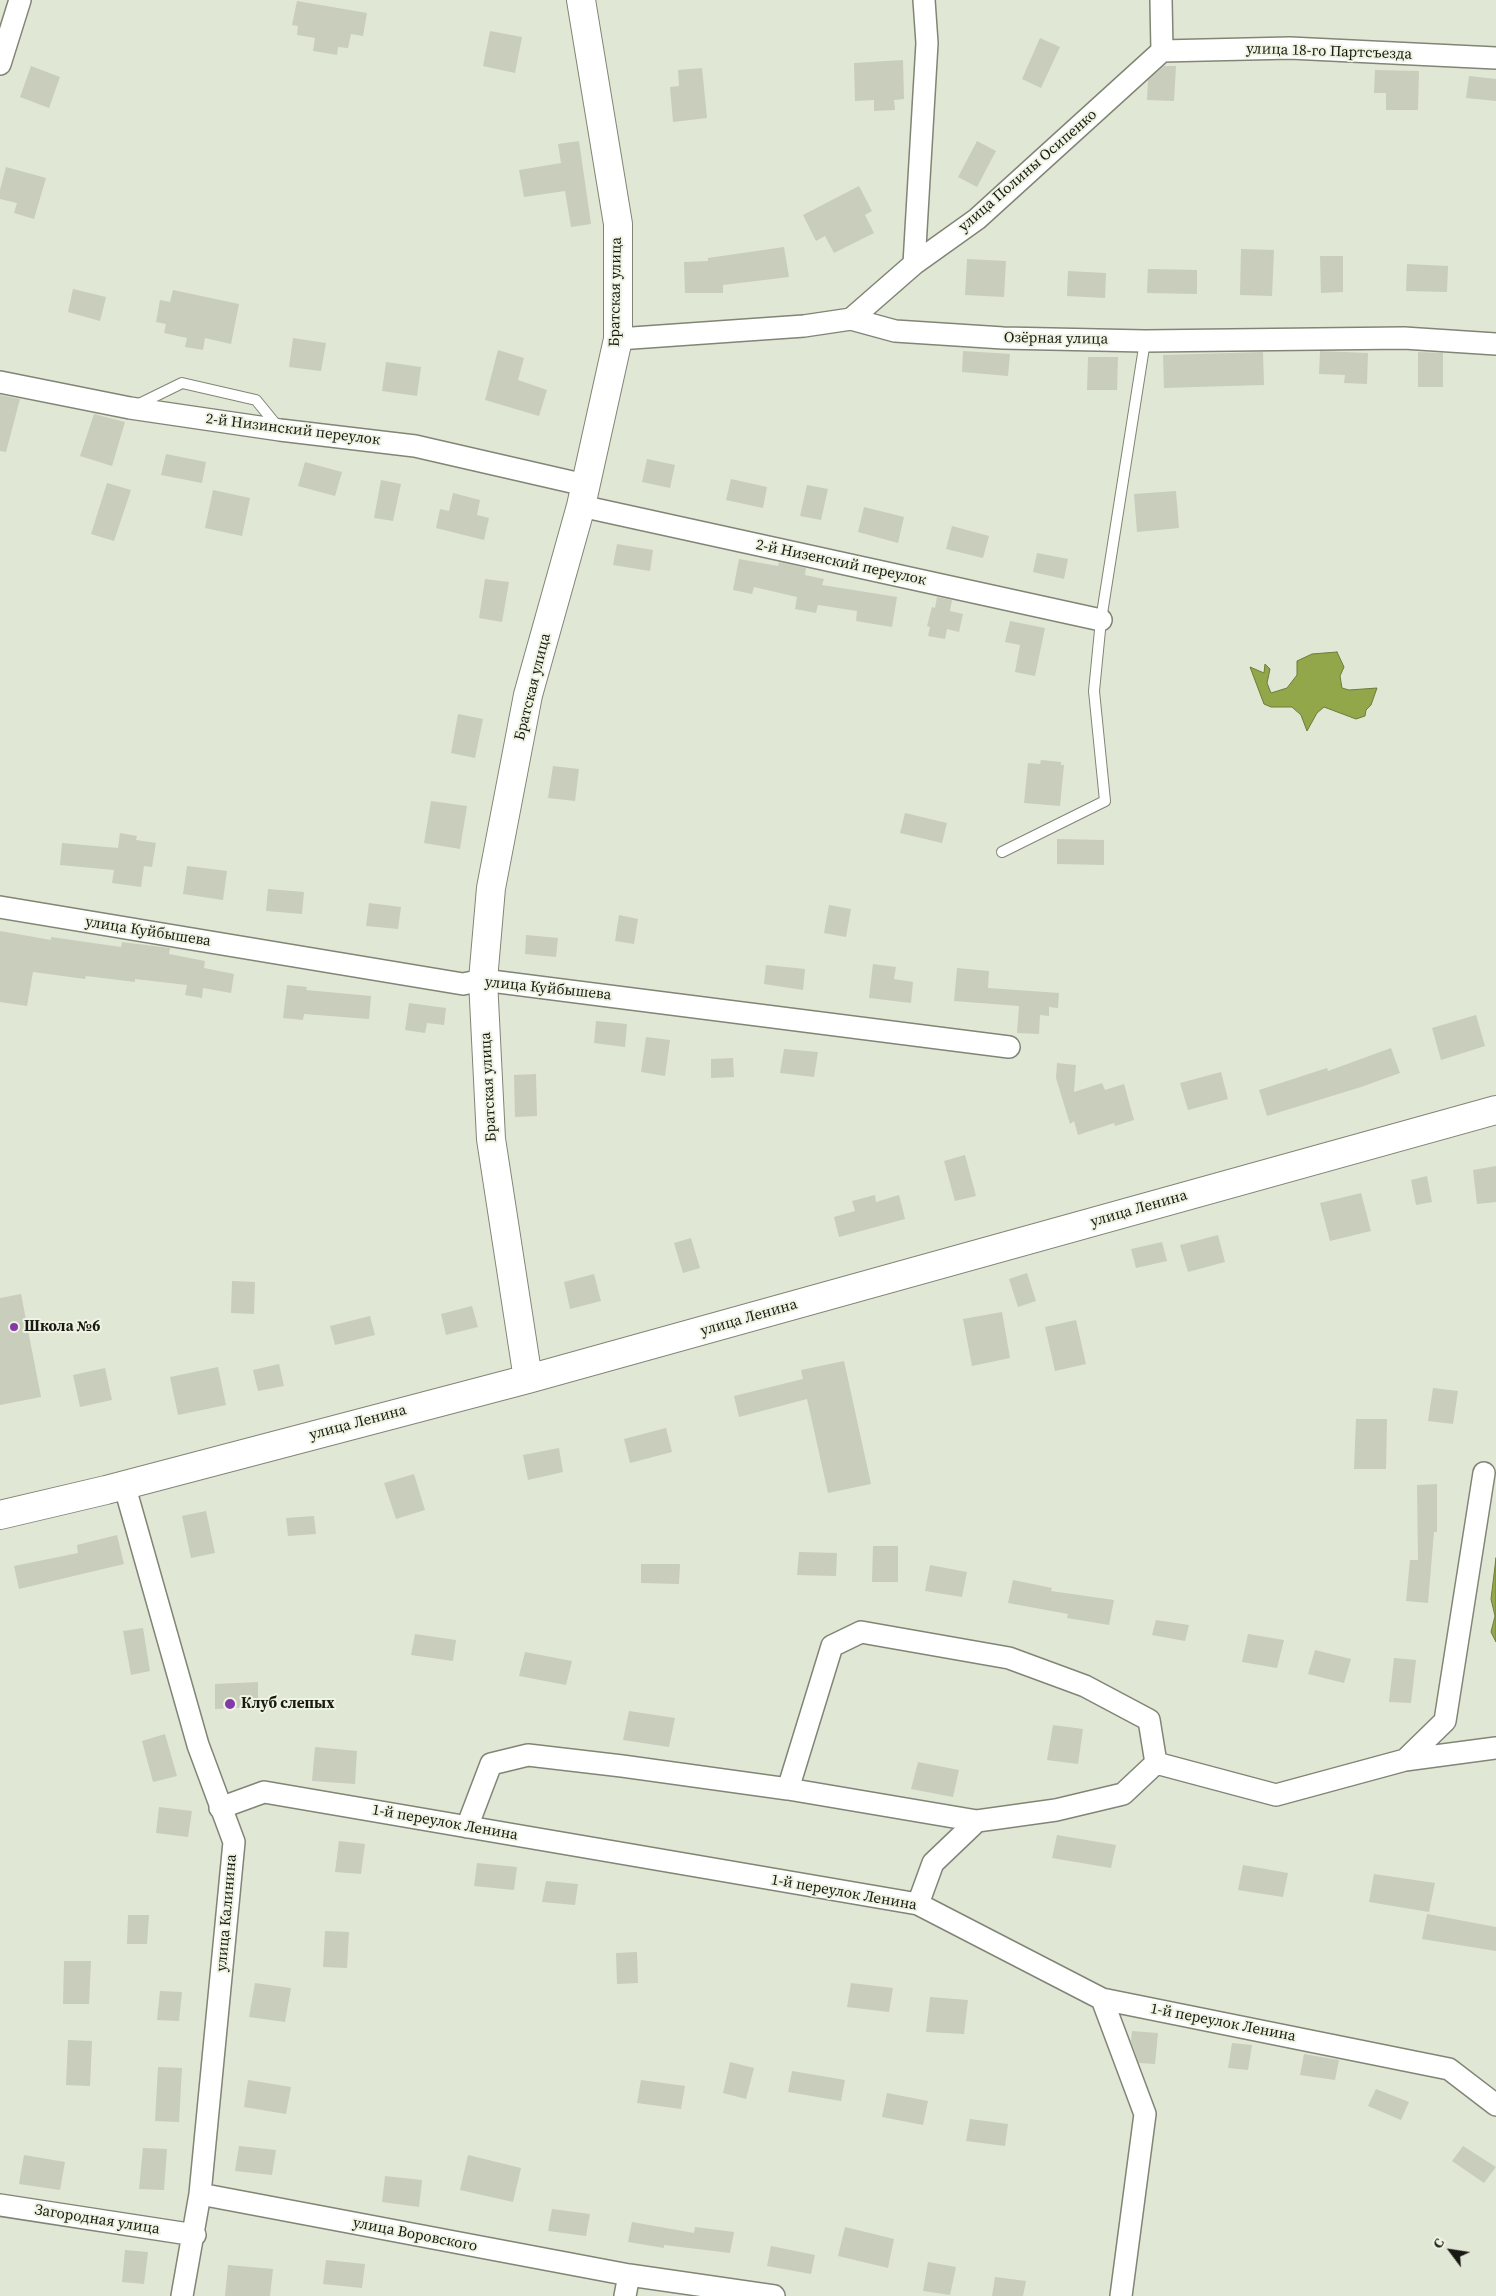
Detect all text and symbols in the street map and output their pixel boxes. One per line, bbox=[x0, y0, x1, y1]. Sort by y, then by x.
street label: улица 18-го Партсъезда bbox=[1246, 40, 1412, 64]
street label: улица Полины Осипенко bbox=[955, 106, 1101, 236]
street label: Братская улица bbox=[606, 237, 626, 347]
street label: Озёрная улица bbox=[1004, 329, 1108, 349]
street label: 2-й Низинский переулок bbox=[205, 410, 381, 450]
street label: 2-й Низенский переулок bbox=[754, 536, 928, 590]
street label: Братская улица bbox=[511, 632, 555, 742]
street label: улица Куйбышева bbox=[84, 913, 212, 951]
street label: улица Куйбышева bbox=[484, 973, 612, 1005]
street label: Братская улица bbox=[477, 1032, 501, 1142]
street label: улица Ленина bbox=[1089, 1187, 1189, 1231]
street label: улица Ленина bbox=[699, 1296, 799, 1340]
place label: Школа №6 bbox=[24, 1318, 100, 1336]
marker: Школа №6 bbox=[8, 1321, 20, 1333]
street label: улица Ленина bbox=[307, 1401, 409, 1445]
place label: Клуб слепых bbox=[241, 1695, 334, 1713]
marker: Клуб слепых bbox=[223, 1697, 237, 1711]
street label: 1-й переулок Ленина bbox=[371, 1801, 519, 1845]
street label: улица Калинина bbox=[213, 1854, 241, 1972]
street label: 1-й переулок Ленина bbox=[770, 1871, 918, 1915]
street label: 1-й переулок Ленина bbox=[1149, 2000, 1297, 2046]
street label: Загородная улица bbox=[33, 2201, 161, 2239]
street label: улица Воровского bbox=[351, 2214, 479, 2256]
north arrow bbox=[1426, 2226, 1476, 2276]
text: С bbox=[1427, 2234, 1449, 2252]

